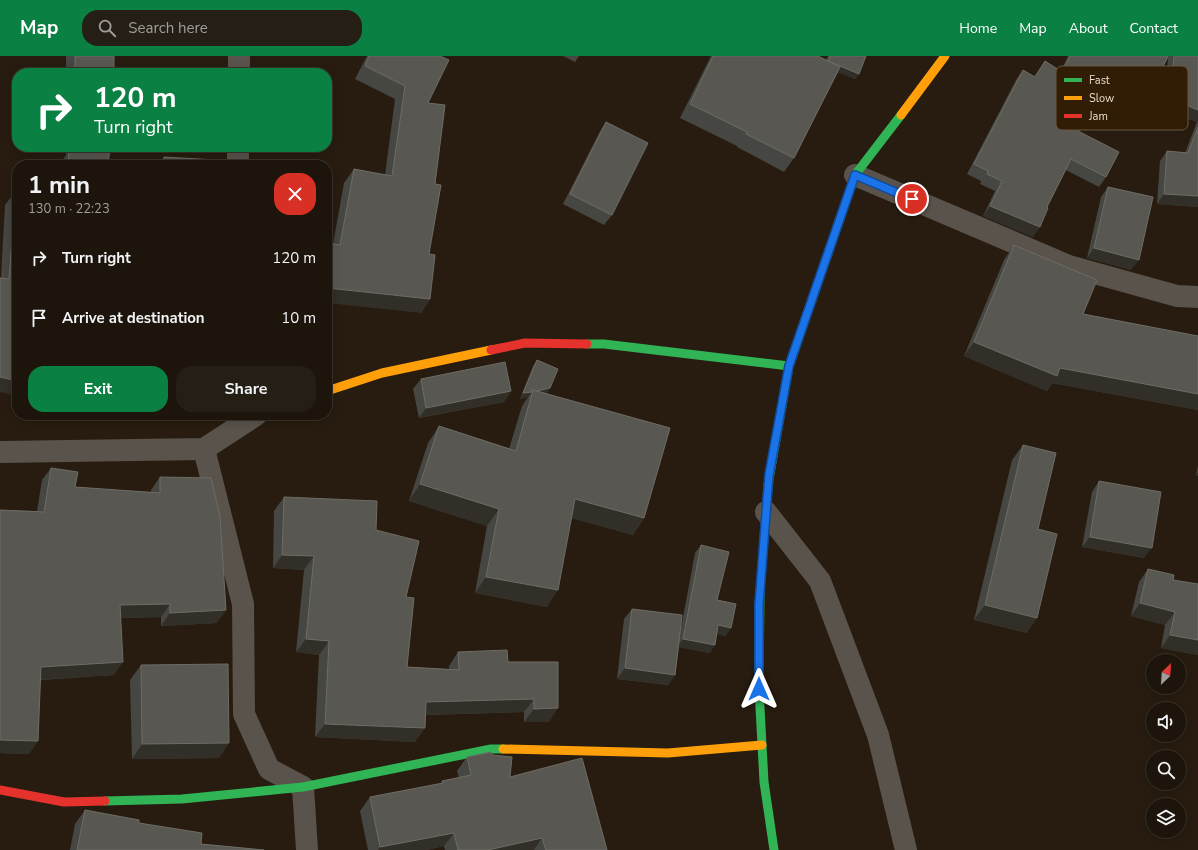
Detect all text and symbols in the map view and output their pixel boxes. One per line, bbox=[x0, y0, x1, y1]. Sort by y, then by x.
search box bbox=[82, 10, 362, 46]
text: Map bbox=[20, 15, 58, 41]
icon: search bbox=[96, 17, 118, 39]
text: Search here bbox=[128, 18, 208, 38]
text: Home bbox=[959, 19, 997, 38]
text: Map bbox=[1019, 19, 1047, 38]
text: About bbox=[1069, 19, 1108, 38]
text: Contact bbox=[1130, 19, 1178, 38]
legend bbox=[1056, 66, 1188, 130]
text: Fast bbox=[1089, 73, 1110, 88]
text: 120 m bbox=[94, 79, 177, 117]
icon: right bbox=[28, 84, 80, 136]
text: Slow bbox=[1089, 91, 1114, 106]
text: Jam bbox=[1088, 109, 1108, 124]
text: Turn right bbox=[94, 115, 173, 139]
text: 1 min bbox=[28, 169, 90, 201]
button: close bbox=[274, 173, 316, 215]
pin bbox=[895, 182, 929, 216]
icon: arrive bbox=[901, 188, 923, 210]
text: 130 m · 22:23 bbox=[28, 200, 110, 218]
icon: right bbox=[28, 247, 50, 269]
text: Turn right bbox=[62, 248, 131, 268]
text: 120 m bbox=[272, 248, 316, 268]
icon: arrive bbox=[28, 307, 50, 329]
text: Arrive at destination bbox=[62, 308, 205, 328]
text: 10 m bbox=[281, 308, 316, 328]
button: Exit bbox=[28, 366, 168, 412]
button: Share bbox=[176, 366, 316, 412]
north arrow bbox=[1146, 654, 1186, 694]
map controls bbox=[1146, 654, 1186, 838]
position arrow bbox=[738, 668, 780, 710]
button: sound bbox=[1146, 702, 1186, 742]
button: search bbox=[1146, 750, 1186, 790]
button: layers bbox=[1146, 798, 1186, 838]

